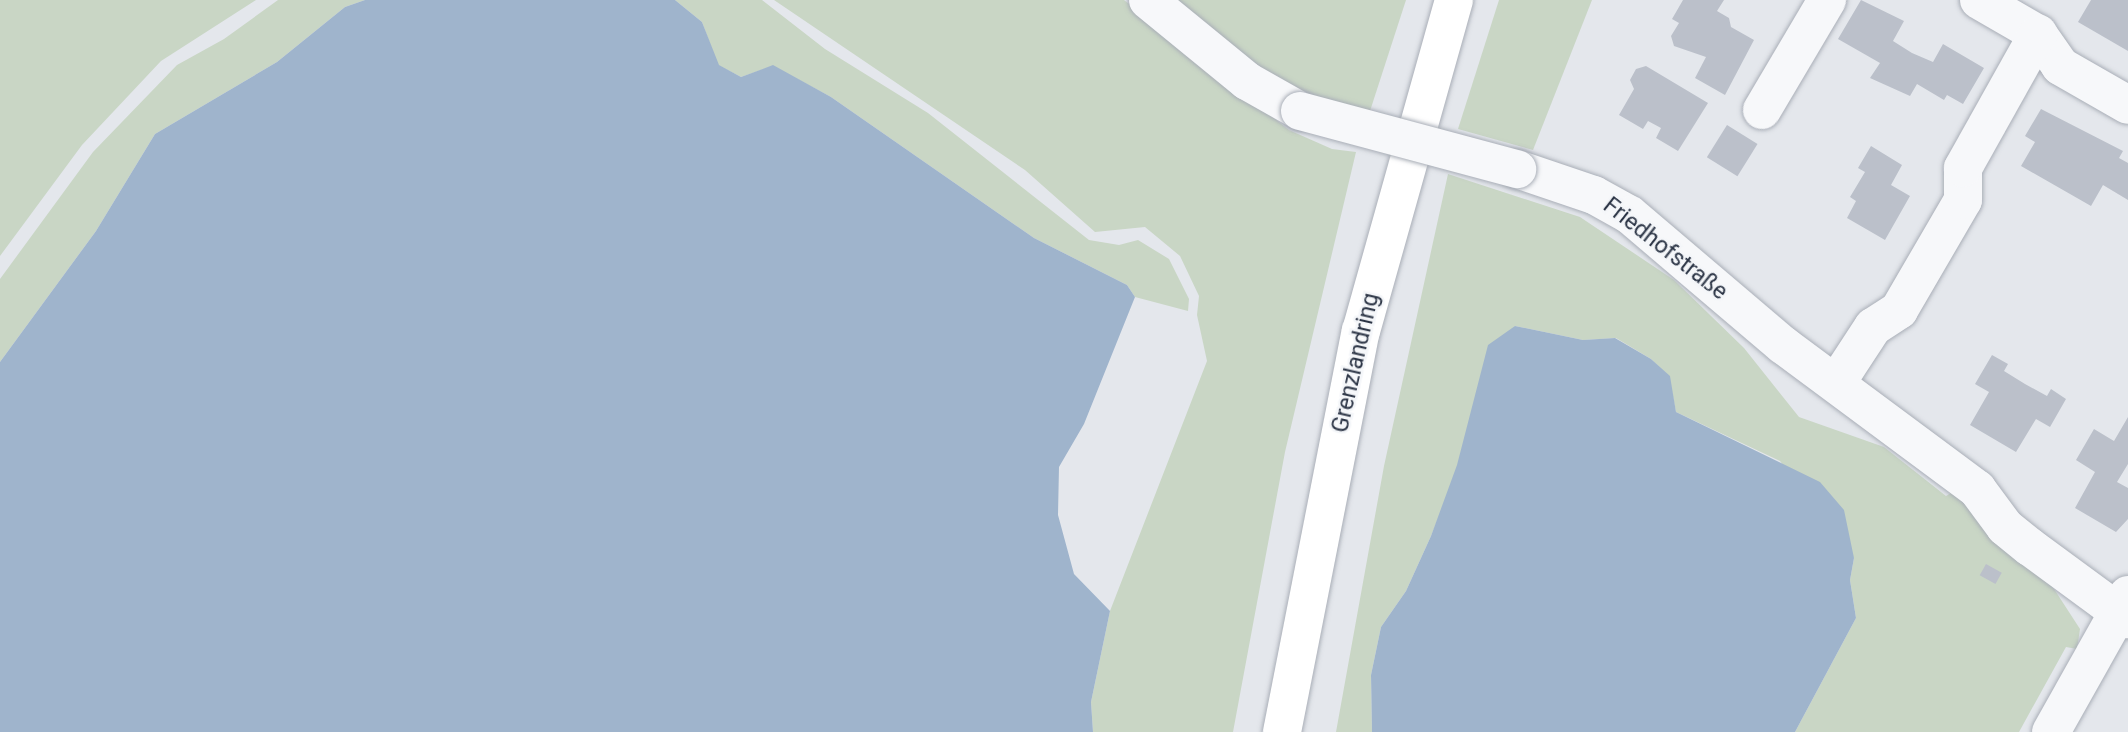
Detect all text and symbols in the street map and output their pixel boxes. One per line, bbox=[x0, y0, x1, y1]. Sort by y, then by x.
street label: Friedhofstraße bbox=[1597, 192, 1733, 306]
street label: Grenzlandring bbox=[1327, 291, 1385, 435]

